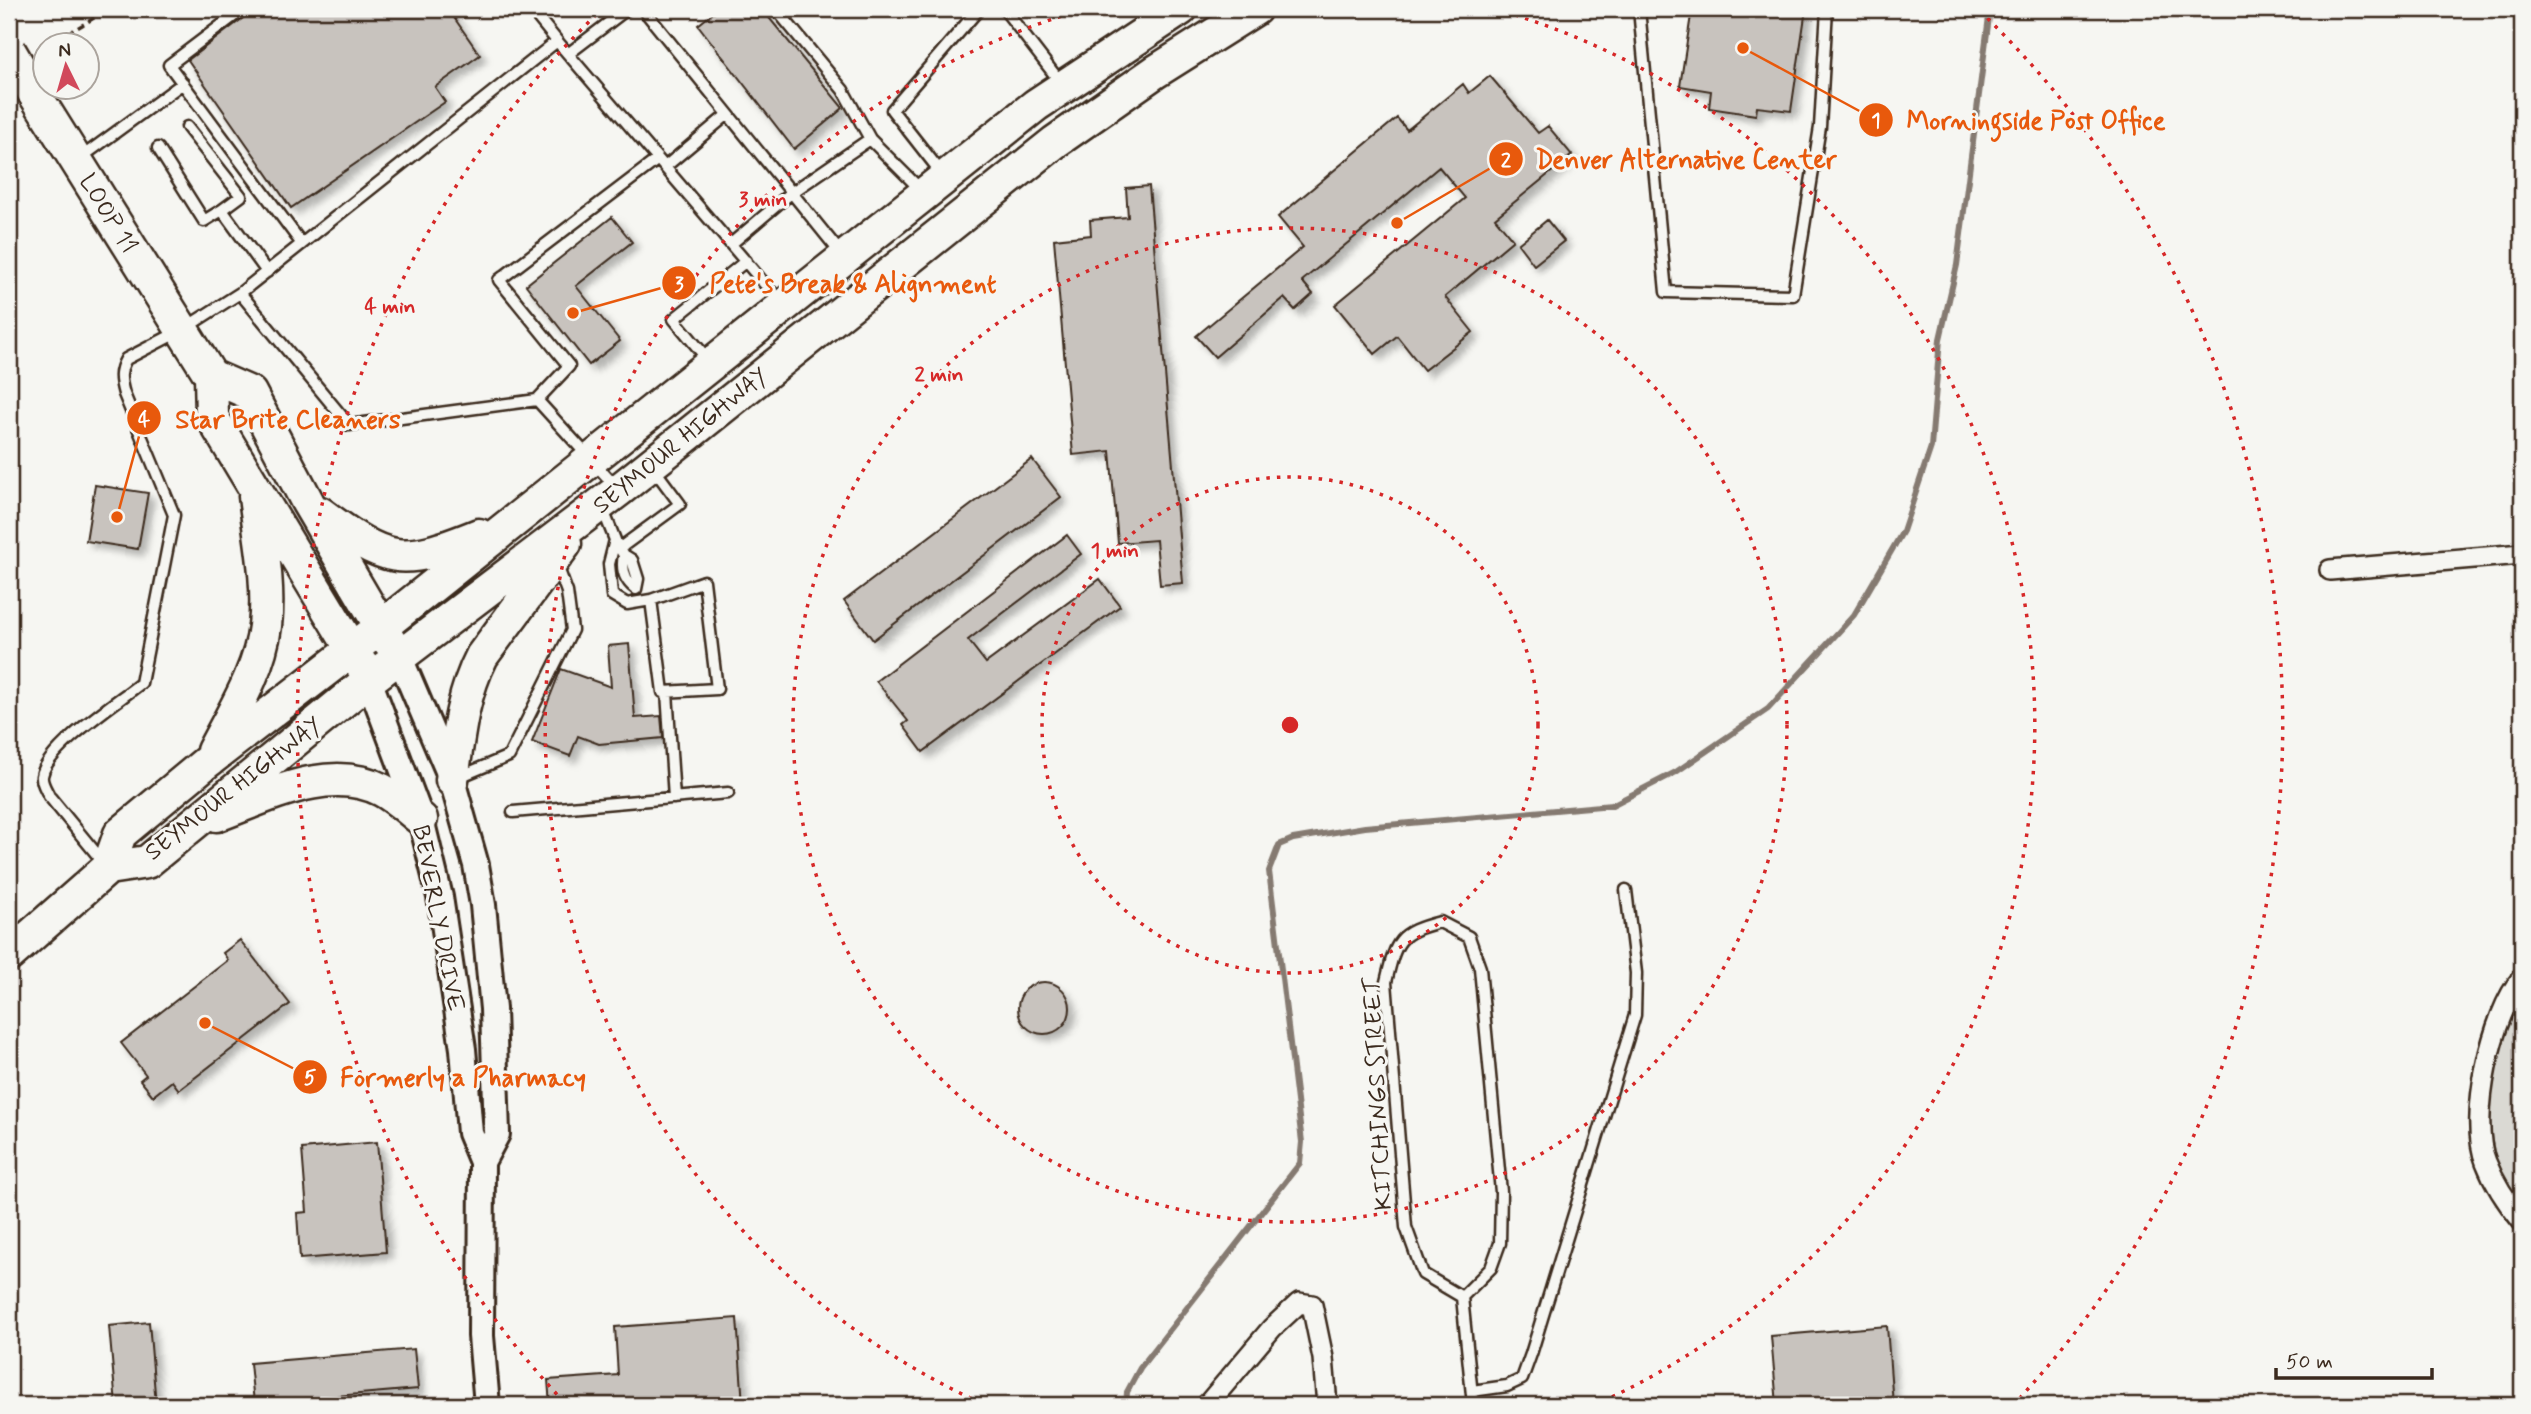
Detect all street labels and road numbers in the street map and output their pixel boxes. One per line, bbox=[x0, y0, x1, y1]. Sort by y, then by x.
street label: LOOP 11 bbox=[71, 168, 144, 259]
street label: SEYMOUR HIGHWAY bbox=[587, 361, 775, 521]
street label: SEYMOUR HIGHWAY bbox=[139, 710, 329, 868]
street label: BEVERLY DRIVE bbox=[404, 823, 471, 1014]
street label: KITCHINGS STREET bbox=[1357, 976, 1400, 1211]

